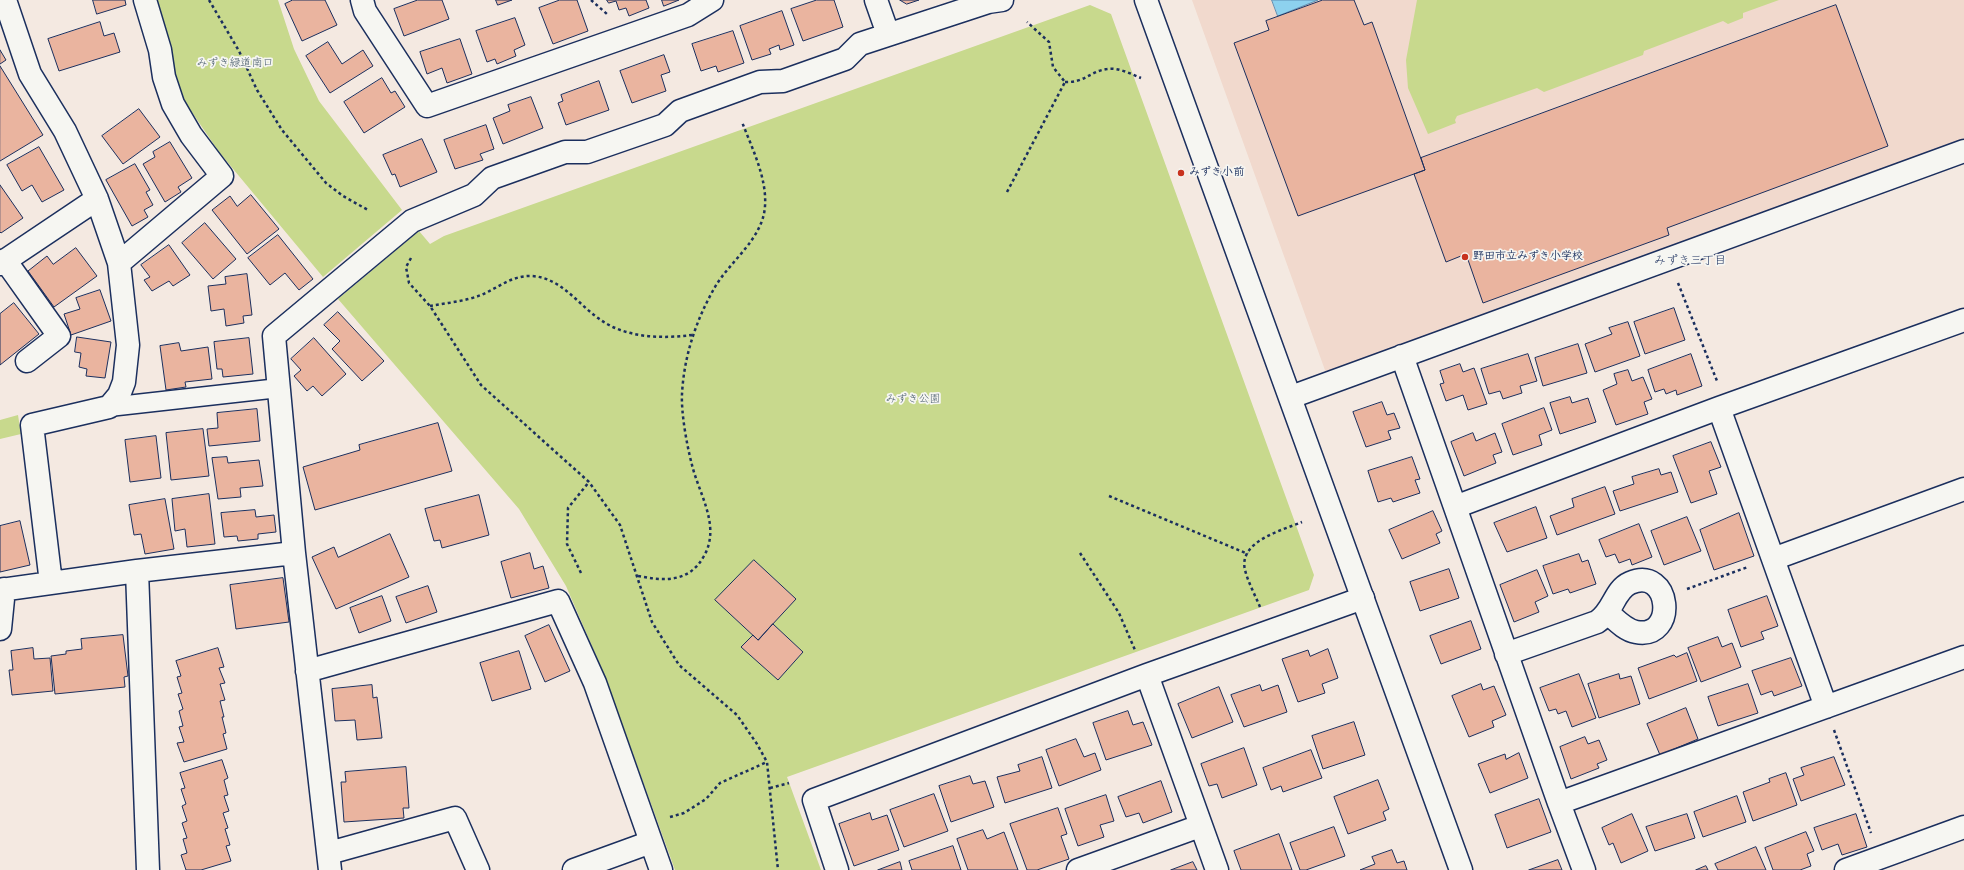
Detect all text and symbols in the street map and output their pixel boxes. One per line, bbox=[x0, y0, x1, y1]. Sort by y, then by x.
park label: みずき緑道南口 bbox=[197, 57, 273, 71]
place label: みずき小前 bbox=[1189, 166, 1244, 180]
marker: みずき小前 bbox=[1176, 168, 1186, 178]
place label: 野田市立みずき小学校 bbox=[1473, 250, 1583, 264]
marker: 野田市立みずき小学校 bbox=[1460, 252, 1470, 262]
district label: みずき三丁目 bbox=[1654, 255, 1726, 269]
park label: みずき公園 bbox=[886, 393, 940, 407]

